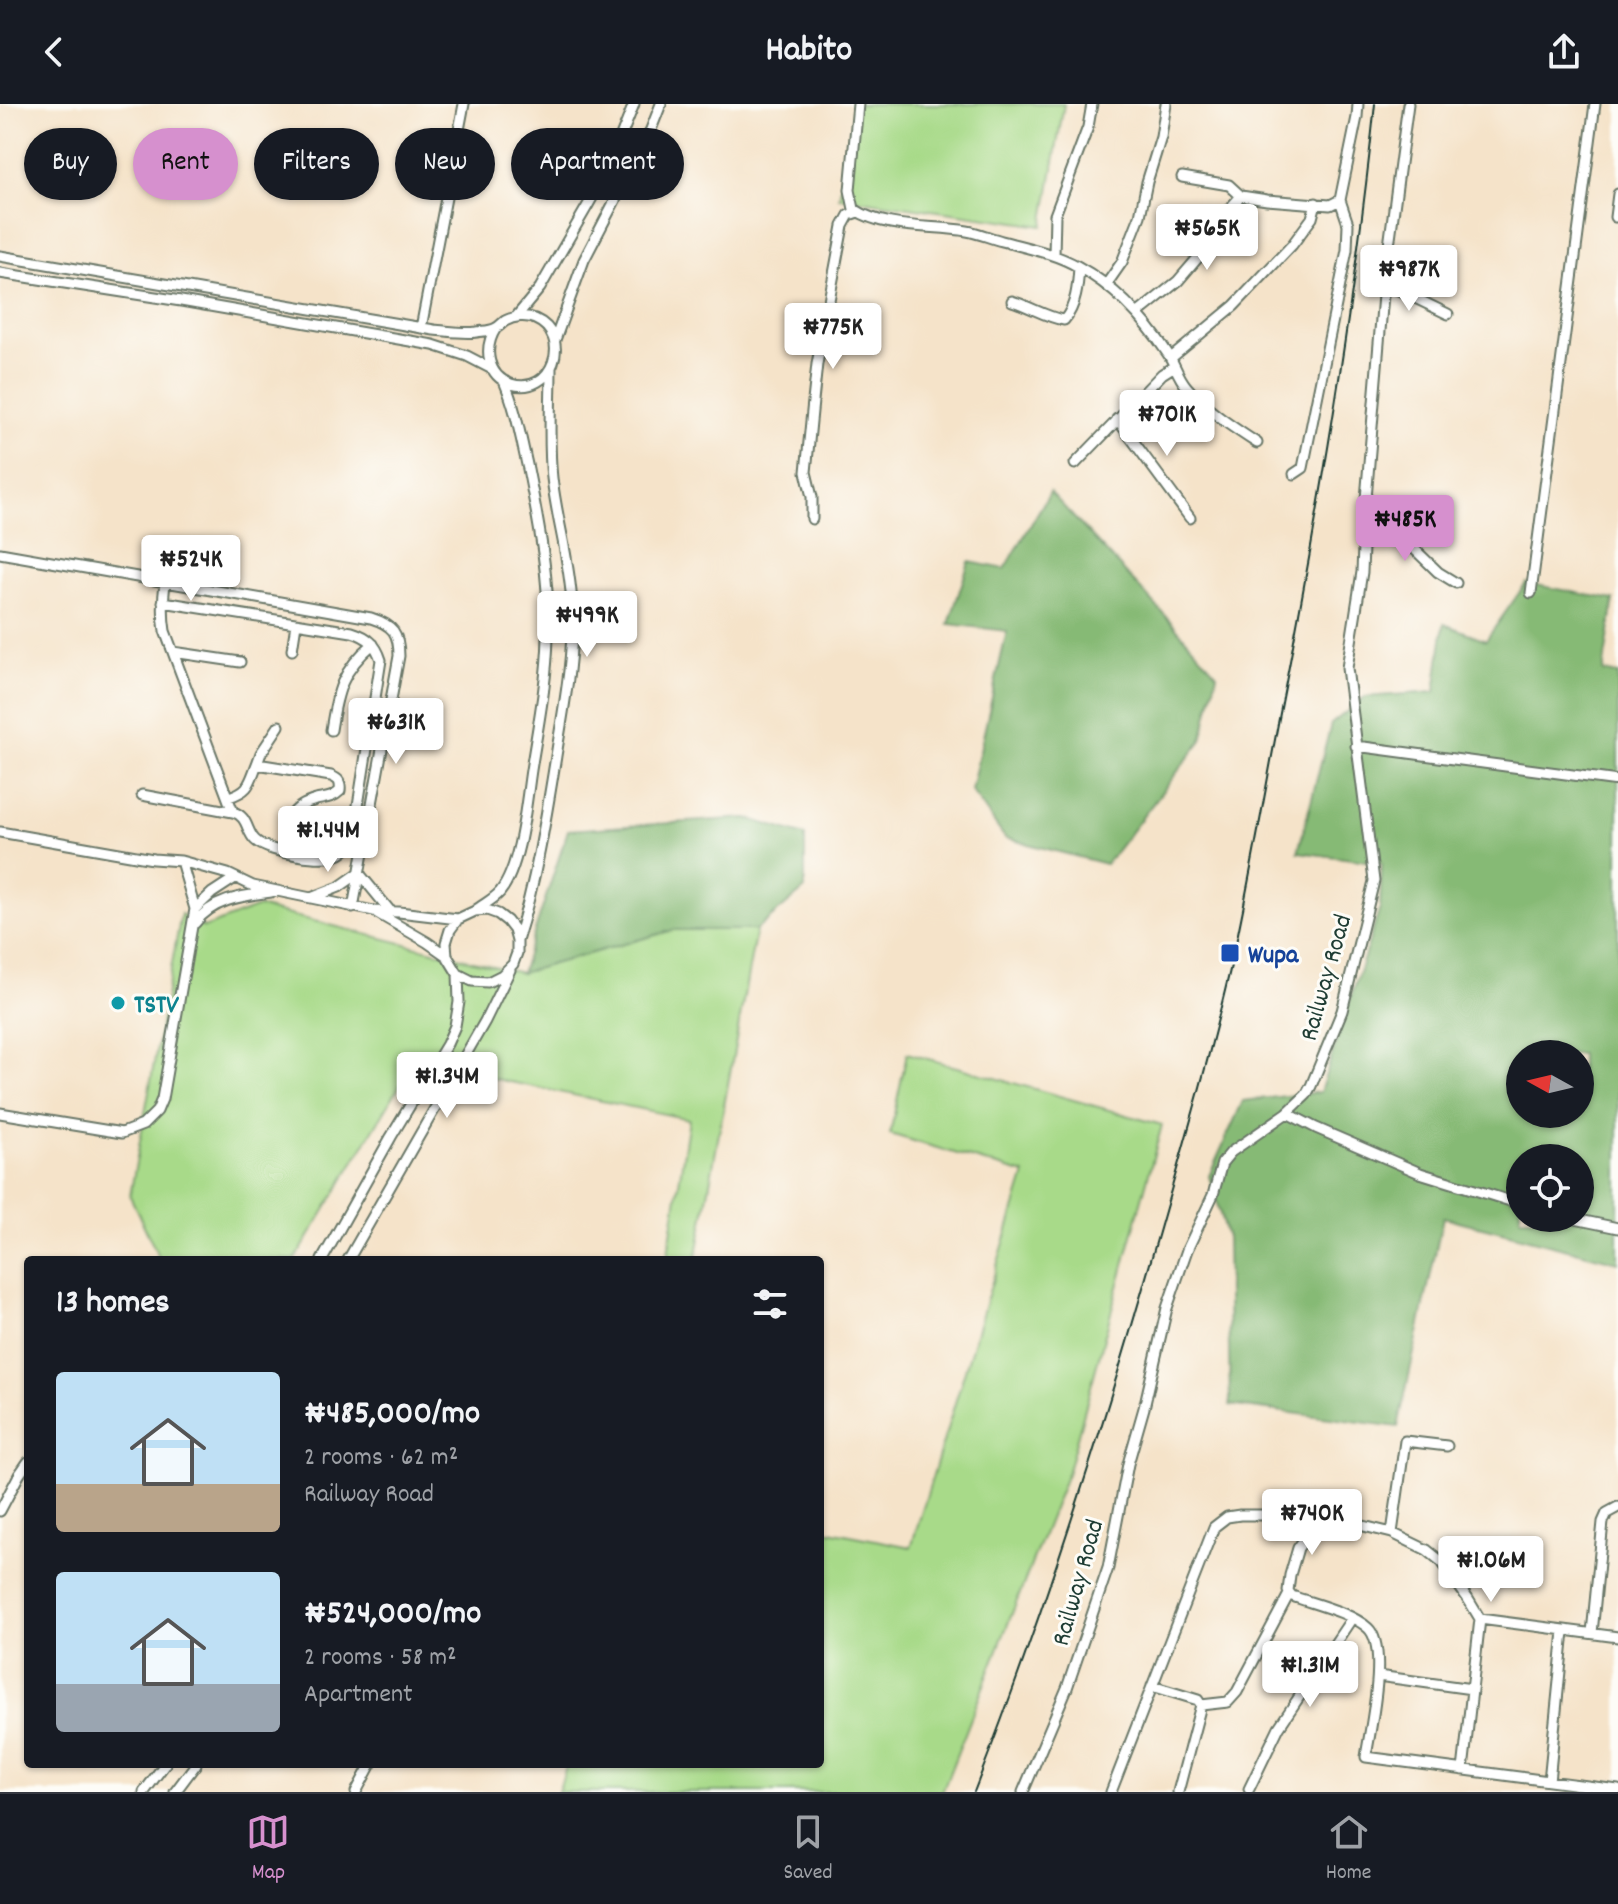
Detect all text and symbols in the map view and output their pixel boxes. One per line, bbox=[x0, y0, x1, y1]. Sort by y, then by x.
text: Habito bbox=[766, 26, 852, 78]
icon: back bbox=[32, 30, 76, 74]
icon: share bbox=[1542, 30, 1586, 74]
chip: Buy bbox=[24, 128, 117, 200]
chip: Rent bbox=[133, 128, 238, 200]
chip: Filters bbox=[254, 128, 379, 200]
chip: New bbox=[395, 128, 495, 200]
chip: Apartment bbox=[511, 128, 684, 200]
pin: ₦565K bbox=[1151, 204, 1263, 272]
text: ₦565K bbox=[1174, 211, 1240, 248]
pin: ₦987K bbox=[1353, 245, 1465, 313]
text: ₦987K bbox=[1378, 252, 1440, 289]
pin: ₦775K bbox=[777, 303, 889, 371]
text: ₦775K bbox=[802, 310, 864, 347]
pin: ₦701K bbox=[1111, 390, 1223, 458]
text: ₦701K bbox=[1138, 397, 1196, 434]
pin: ₦485K bbox=[1349, 495, 1461, 563]
text: ₦485K bbox=[1374, 502, 1436, 539]
pin: ₦524K bbox=[135, 535, 247, 603]
text: ₦524K bbox=[159, 542, 223, 579]
pin: ₦499K bbox=[531, 591, 643, 659]
text: ₦499K bbox=[555, 598, 619, 635]
pin: ₦631K bbox=[340, 698, 452, 766]
text: ₦631K bbox=[366, 705, 426, 742]
pin: ₦1.44M bbox=[263, 806, 393, 874]
text: ₦1.44M bbox=[296, 813, 360, 850]
street label: Railway Road bbox=[1292, 910, 1363, 1045]
place label: Wupa bbox=[1248, 938, 1299, 975]
marker: Wupa bbox=[1219, 942, 1241, 964]
place label: TSTV bbox=[134, 988, 179, 1025]
marker: TSTV bbox=[109, 994, 127, 1012]
north arrow bbox=[1506, 1040, 1594, 1128]
map controls bbox=[1506, 1040, 1594, 1232]
pin: ₦1.34M bbox=[382, 1052, 512, 1120]
text: ₦1.34M bbox=[415, 1059, 479, 1096]
button: locate bbox=[1506, 1144, 1594, 1232]
text: 13 homes bbox=[56, 1280, 170, 1329]
icon: filters bbox=[748, 1282, 792, 1326]
text: ₦485,000/mo bbox=[304, 1391, 480, 1440]
icon: home bbox=[120, 1404, 216, 1500]
text: 2 rooms · 62 m² bbox=[304, 1440, 458, 1477]
text: Railway Road bbox=[304, 1477, 434, 1514]
pin: ₦740K bbox=[1256, 1489, 1368, 1557]
text: ₦740K bbox=[1280, 1496, 1344, 1533]
street label: Railway Road bbox=[1044, 1515, 1115, 1650]
pin: ₦1.06M bbox=[1426, 1536, 1556, 1604]
text: ₦1.06M bbox=[1456, 1543, 1526, 1580]
text: ₦524,000/mo bbox=[304, 1591, 481, 1640]
icon: home bbox=[120, 1604, 216, 1700]
text: 2 rooms · 58 m² bbox=[304, 1640, 457, 1677]
pin: ₦1.31M bbox=[1245, 1641, 1375, 1709]
text: ₦1.31M bbox=[1280, 1648, 1340, 1685]
text: Apartment bbox=[304, 1677, 413, 1714]
tab: Map bbox=[246, 1810, 290, 1889]
tab: Saved bbox=[783, 1810, 833, 1889]
tab: Home bbox=[1326, 1810, 1371, 1889]

